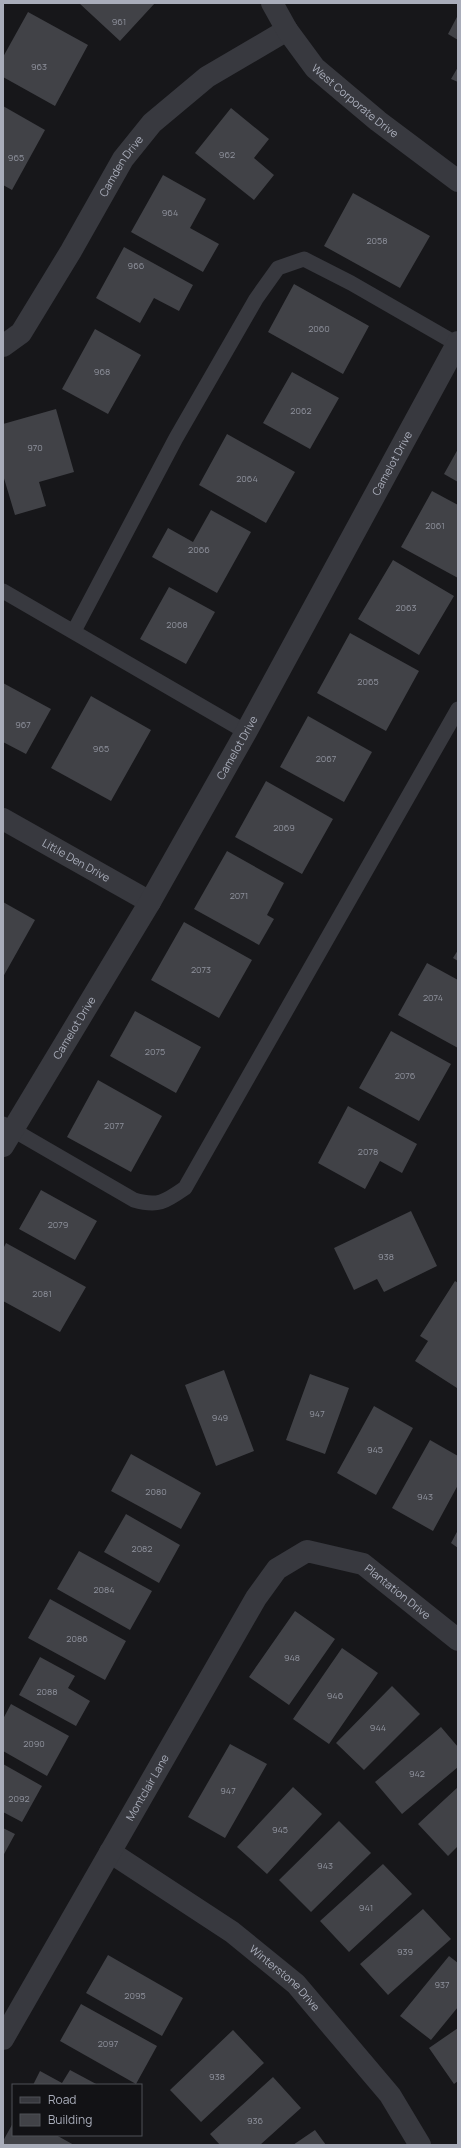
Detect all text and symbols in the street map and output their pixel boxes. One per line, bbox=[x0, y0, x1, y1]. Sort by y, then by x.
house number: 961 bbox=[112, 15, 126, 28]
house number: 963 bbox=[31, 60, 47, 73]
street label: West Corporate Drive bbox=[309, 60, 402, 141]
street label: Camden Drive bbox=[95, 131, 147, 199]
house number: 962 bbox=[219, 148, 235, 161]
house number: 965 bbox=[8, 151, 24, 164]
house number: 964 bbox=[162, 206, 178, 219]
house number: 2058 bbox=[366, 234, 388, 247]
house number: 966 bbox=[128, 259, 145, 272]
house number: 2060 bbox=[308, 322, 330, 335]
house number: 968 bbox=[94, 365, 110, 378]
house number: 2062 bbox=[290, 404, 312, 417]
street label: Camelot Drive bbox=[368, 428, 416, 498]
house number: 970 bbox=[27, 441, 43, 454]
house number: 2064 bbox=[236, 472, 258, 485]
house number: 2061 bbox=[425, 519, 445, 532]
house number: 2066 bbox=[188, 543, 210, 556]
house number: 2063 bbox=[395, 601, 417, 614]
house number: 2068 bbox=[166, 618, 188, 631]
house number: 2065 bbox=[357, 675, 379, 688]
street label: Camelot Drive bbox=[213, 712, 261, 782]
house number: 967 bbox=[15, 718, 31, 731]
house number: 965 bbox=[93, 742, 109, 755]
house number: 2067 bbox=[316, 752, 337, 765]
house number: 2069 bbox=[273, 821, 295, 834]
street label: Little Den Drive bbox=[40, 835, 114, 885]
house number: 2071 bbox=[230, 889, 248, 902]
house number: 2073 bbox=[191, 963, 211, 976]
house number: 2074 bbox=[423, 991, 443, 1004]
street label: Camelot Drive bbox=[49, 993, 99, 1062]
house number: 2075 bbox=[145, 1045, 165, 1058]
house number: 2076 bbox=[395, 1069, 416, 1082]
house number: 2077 bbox=[104, 1119, 124, 1132]
house number: 2078 bbox=[358, 1145, 378, 1158]
house number: 2079 bbox=[48, 1218, 68, 1231]
house number: 938 bbox=[378, 1250, 394, 1263]
house number: 2081 bbox=[32, 1287, 52, 1300]
house number: 947 bbox=[309, 1407, 325, 1420]
house number: 949 bbox=[212, 1411, 228, 1424]
house number: 945 bbox=[367, 1443, 383, 1456]
house number: 2080 bbox=[145, 1485, 167, 1498]
house number: 943 bbox=[417, 1490, 433, 1503]
house number: 2082 bbox=[132, 1542, 152, 1555]
street label: Plantation Drive bbox=[362, 1560, 434, 1623]
house number: 2084 bbox=[93, 1583, 115, 1596]
house number: 2086 bbox=[66, 1632, 88, 1645]
house number: 948 bbox=[284, 1651, 300, 1664]
house number: 2088 bbox=[36, 1685, 58, 1698]
house number: 946 bbox=[327, 1689, 344, 1702]
house number: 944 bbox=[370, 1721, 386, 1734]
house number: 2090 bbox=[23, 1737, 45, 1750]
street label: Montclair Lane bbox=[122, 1751, 172, 1823]
house number: 942 bbox=[409, 1767, 425, 1780]
house number: 947 bbox=[220, 1784, 236, 1797]
house number: 2092 bbox=[8, 1792, 30, 1805]
house number: 945 bbox=[272, 1823, 288, 1836]
house number: 943 bbox=[317, 1859, 333, 1872]
house number: 941 bbox=[359, 1901, 373, 1914]
street label: Winterstone Drive bbox=[247, 1941, 324, 2014]
house number: 939 bbox=[397, 1945, 413, 1958]
house number: 937 bbox=[434, 1978, 450, 1991]
house number: 2095 bbox=[124, 1989, 146, 2002]
house number: 2097 bbox=[98, 2037, 119, 2050]
house number: 938 bbox=[209, 2070, 225, 2083]
legend bbox=[12, 2084, 142, 2136]
text: Road bbox=[48, 2091, 76, 2108]
text: Building bbox=[48, 2111, 92, 2128]
house number: 936 bbox=[247, 2114, 263, 2127]

